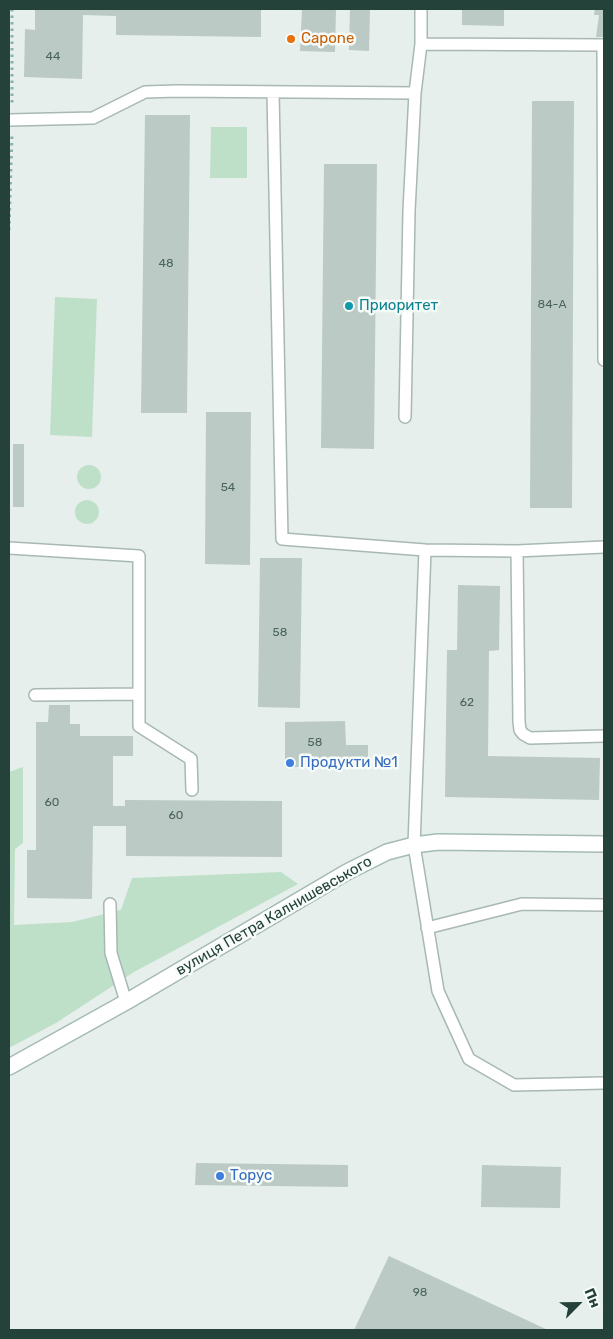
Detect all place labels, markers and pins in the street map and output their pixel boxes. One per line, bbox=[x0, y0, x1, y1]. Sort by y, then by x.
place label: Capone bbox=[301, 30, 354, 48]
marker: Capone bbox=[285, 33, 297, 45]
place label: Приоритет bbox=[359, 297, 438, 315]
marker: Приоритет bbox=[343, 300, 355, 312]
place label: Продукти №1 bbox=[300, 754, 398, 772]
marker: Продукти №1 bbox=[284, 757, 296, 769]
place label: Торус bbox=[230, 1167, 272, 1185]
marker: Торус bbox=[214, 1170, 226, 1182]

